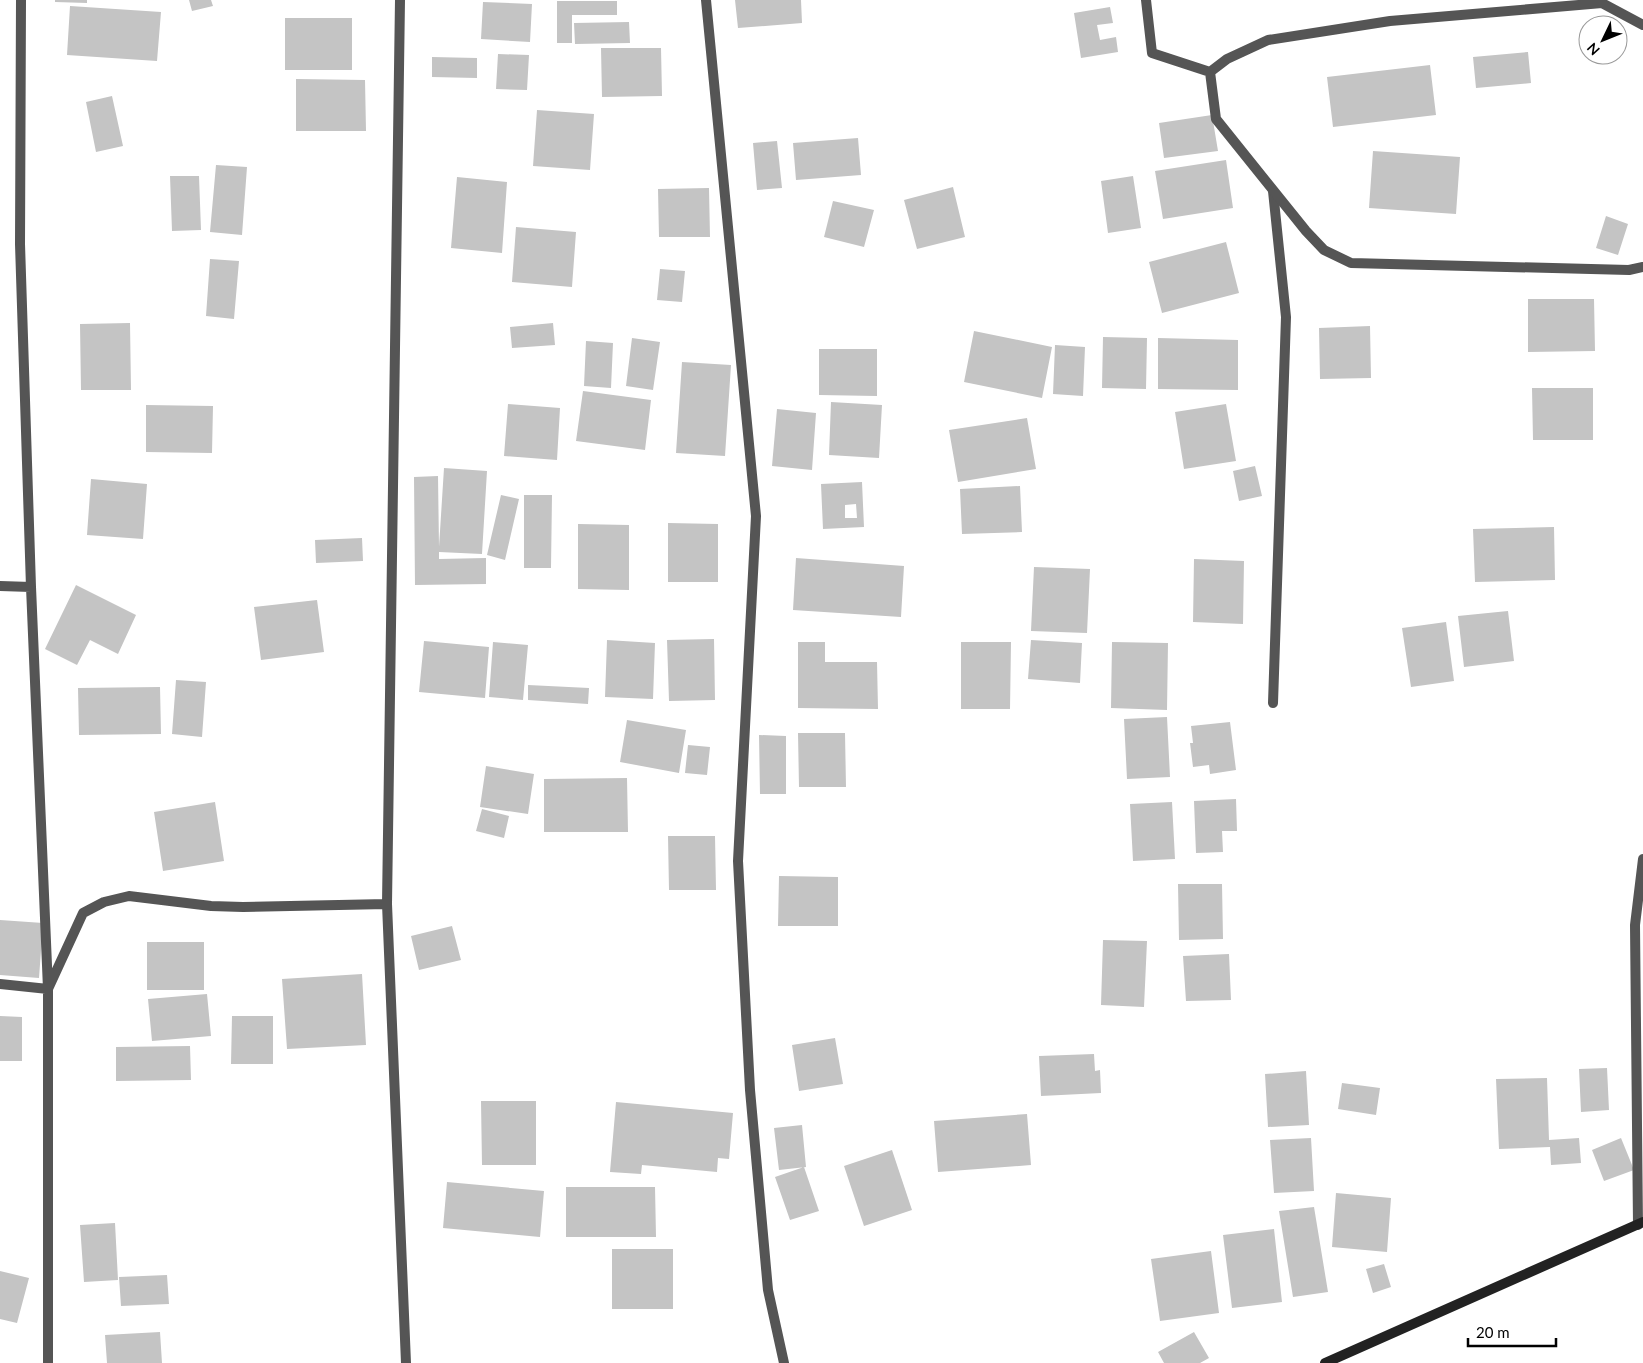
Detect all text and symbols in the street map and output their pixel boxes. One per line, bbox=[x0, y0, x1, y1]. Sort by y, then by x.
north arrow bbox=[1578, 15, 1628, 65]
text: N bbox=[1583, 39, 1603, 59]
scale bar bbox=[1468, 1316, 1556, 1348]
text: 20 m bbox=[1476, 1323, 1510, 1341]

